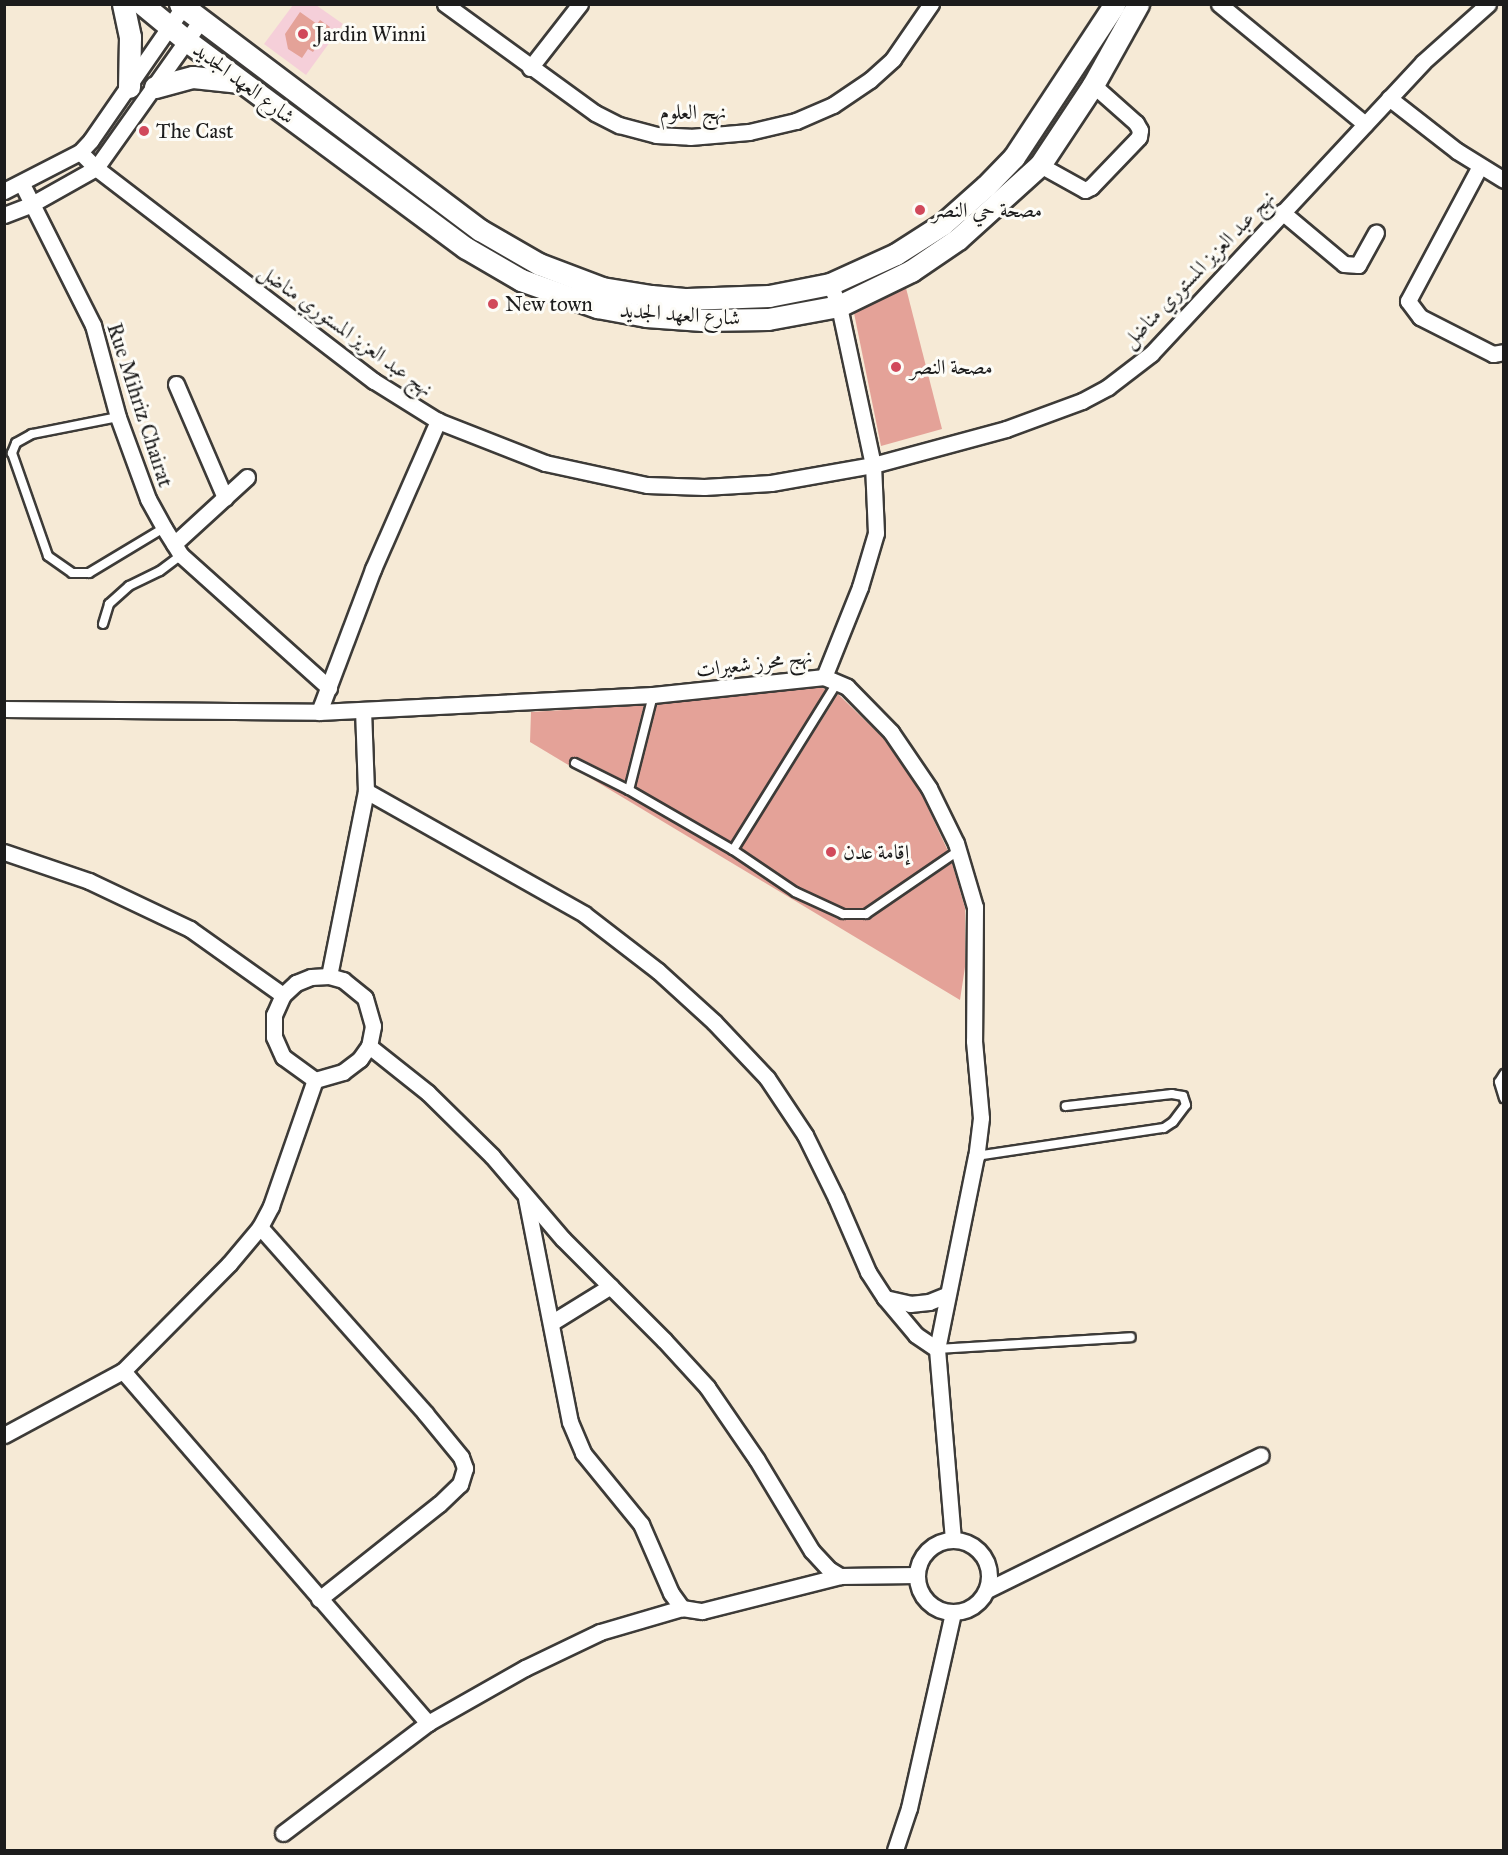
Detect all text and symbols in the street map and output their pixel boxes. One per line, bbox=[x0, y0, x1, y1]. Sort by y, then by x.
place label: Jardin Winni bbox=[315, 21, 426, 47]
marker: Jardin Winni bbox=[296, 27, 310, 41]
street label: شارع العهد الجديد bbox=[188, 37, 300, 129]
street label: نهج العلوم bbox=[660, 99, 726, 125]
place label: The Cast bbox=[156, 118, 234, 144]
marker: The Cast bbox=[137, 124, 151, 138]
street label: نهج عبد العزيز المستوري مناضل bbox=[1116, 185, 1280, 353]
place label: مصحة حي النصر bbox=[932, 197, 1042, 223]
marker: مصحة حي النصر bbox=[913, 203, 927, 217]
street label: نهج عبد العزيز المستوري مناضل bbox=[254, 258, 438, 402]
place label: New town bbox=[505, 291, 593, 317]
marker: New town bbox=[486, 297, 500, 311]
street label: شارع العهد الجديد bbox=[619, 297, 741, 331]
street label: Rue Mihriz Chairat bbox=[102, 320, 178, 490]
place label: مصحة النصر bbox=[910, 354, 993, 380]
marker: مصحة النصر bbox=[887, 358, 905, 376]
street label: نهج محرز شعيرات bbox=[694, 643, 814, 683]
place label: إقامة عدن bbox=[843, 839, 909, 865]
marker: إقامة عدن bbox=[824, 845, 838, 859]

